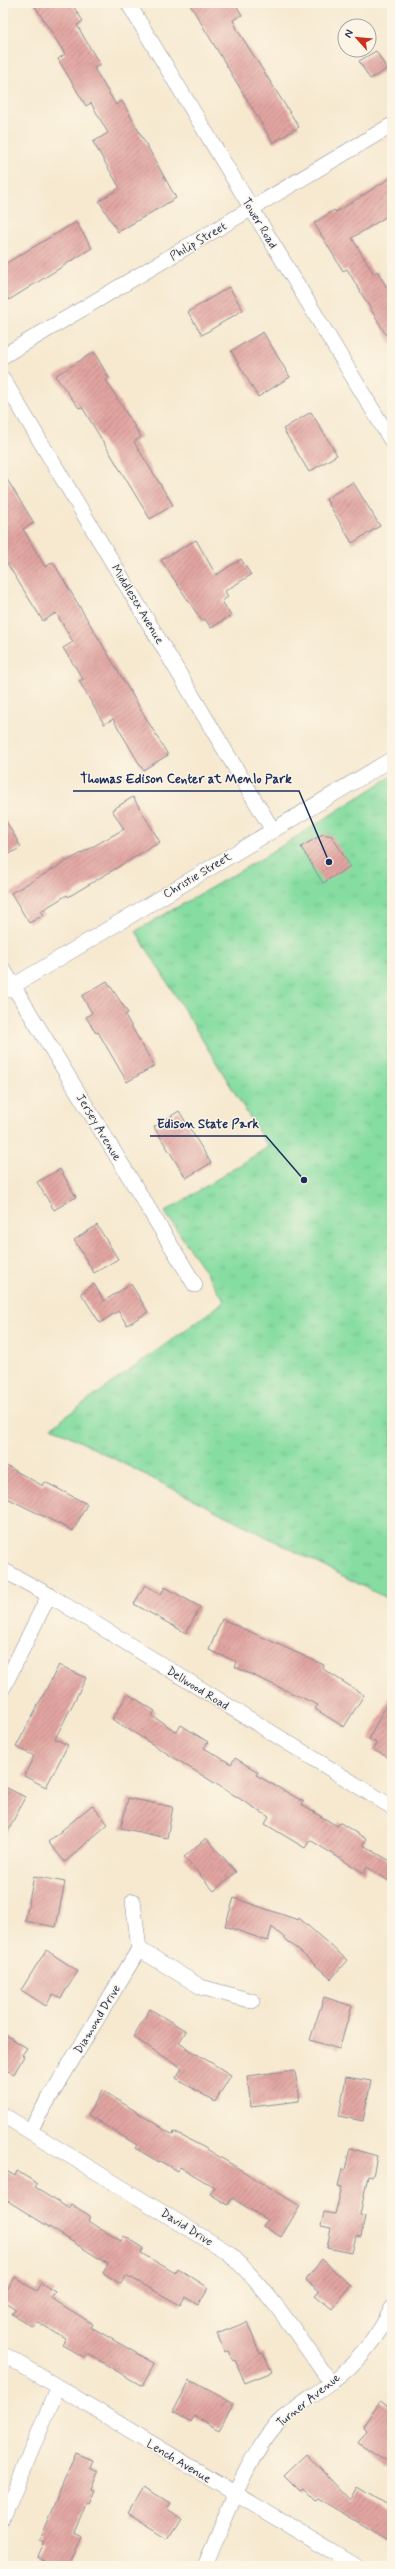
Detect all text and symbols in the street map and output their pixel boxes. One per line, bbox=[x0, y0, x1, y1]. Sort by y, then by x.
north arrow bbox=[337, 18, 377, 58]
text: N bbox=[341, 27, 357, 40]
street label: Tower Road bbox=[238, 195, 281, 252]
street label: Philip Street bbox=[167, 218, 230, 265]
street label: Middlesex Avenue bbox=[107, 562, 167, 647]
callout: Thomas Edison Center at Menlo Park bbox=[73, 766, 299, 791]
text: Thomas Edison Center at Menlo Park bbox=[80, 771, 292, 788]
street label: Christie Street bbox=[160, 849, 235, 903]
street label: Jersey Avenue bbox=[72, 1091, 125, 1164]
callout: Edison State Park bbox=[150, 1111, 266, 1136]
text: Edison State Park bbox=[157, 1116, 260, 1133]
street label: Dellwood Road bbox=[163, 1663, 232, 1714]
street label: Diamond Drive bbox=[71, 1982, 125, 2057]
street label: David Drive bbox=[157, 2205, 216, 2250]
street label: Turner Avenue bbox=[273, 2370, 344, 2431]
street label: Lench Avenue bbox=[143, 2436, 214, 2487]

